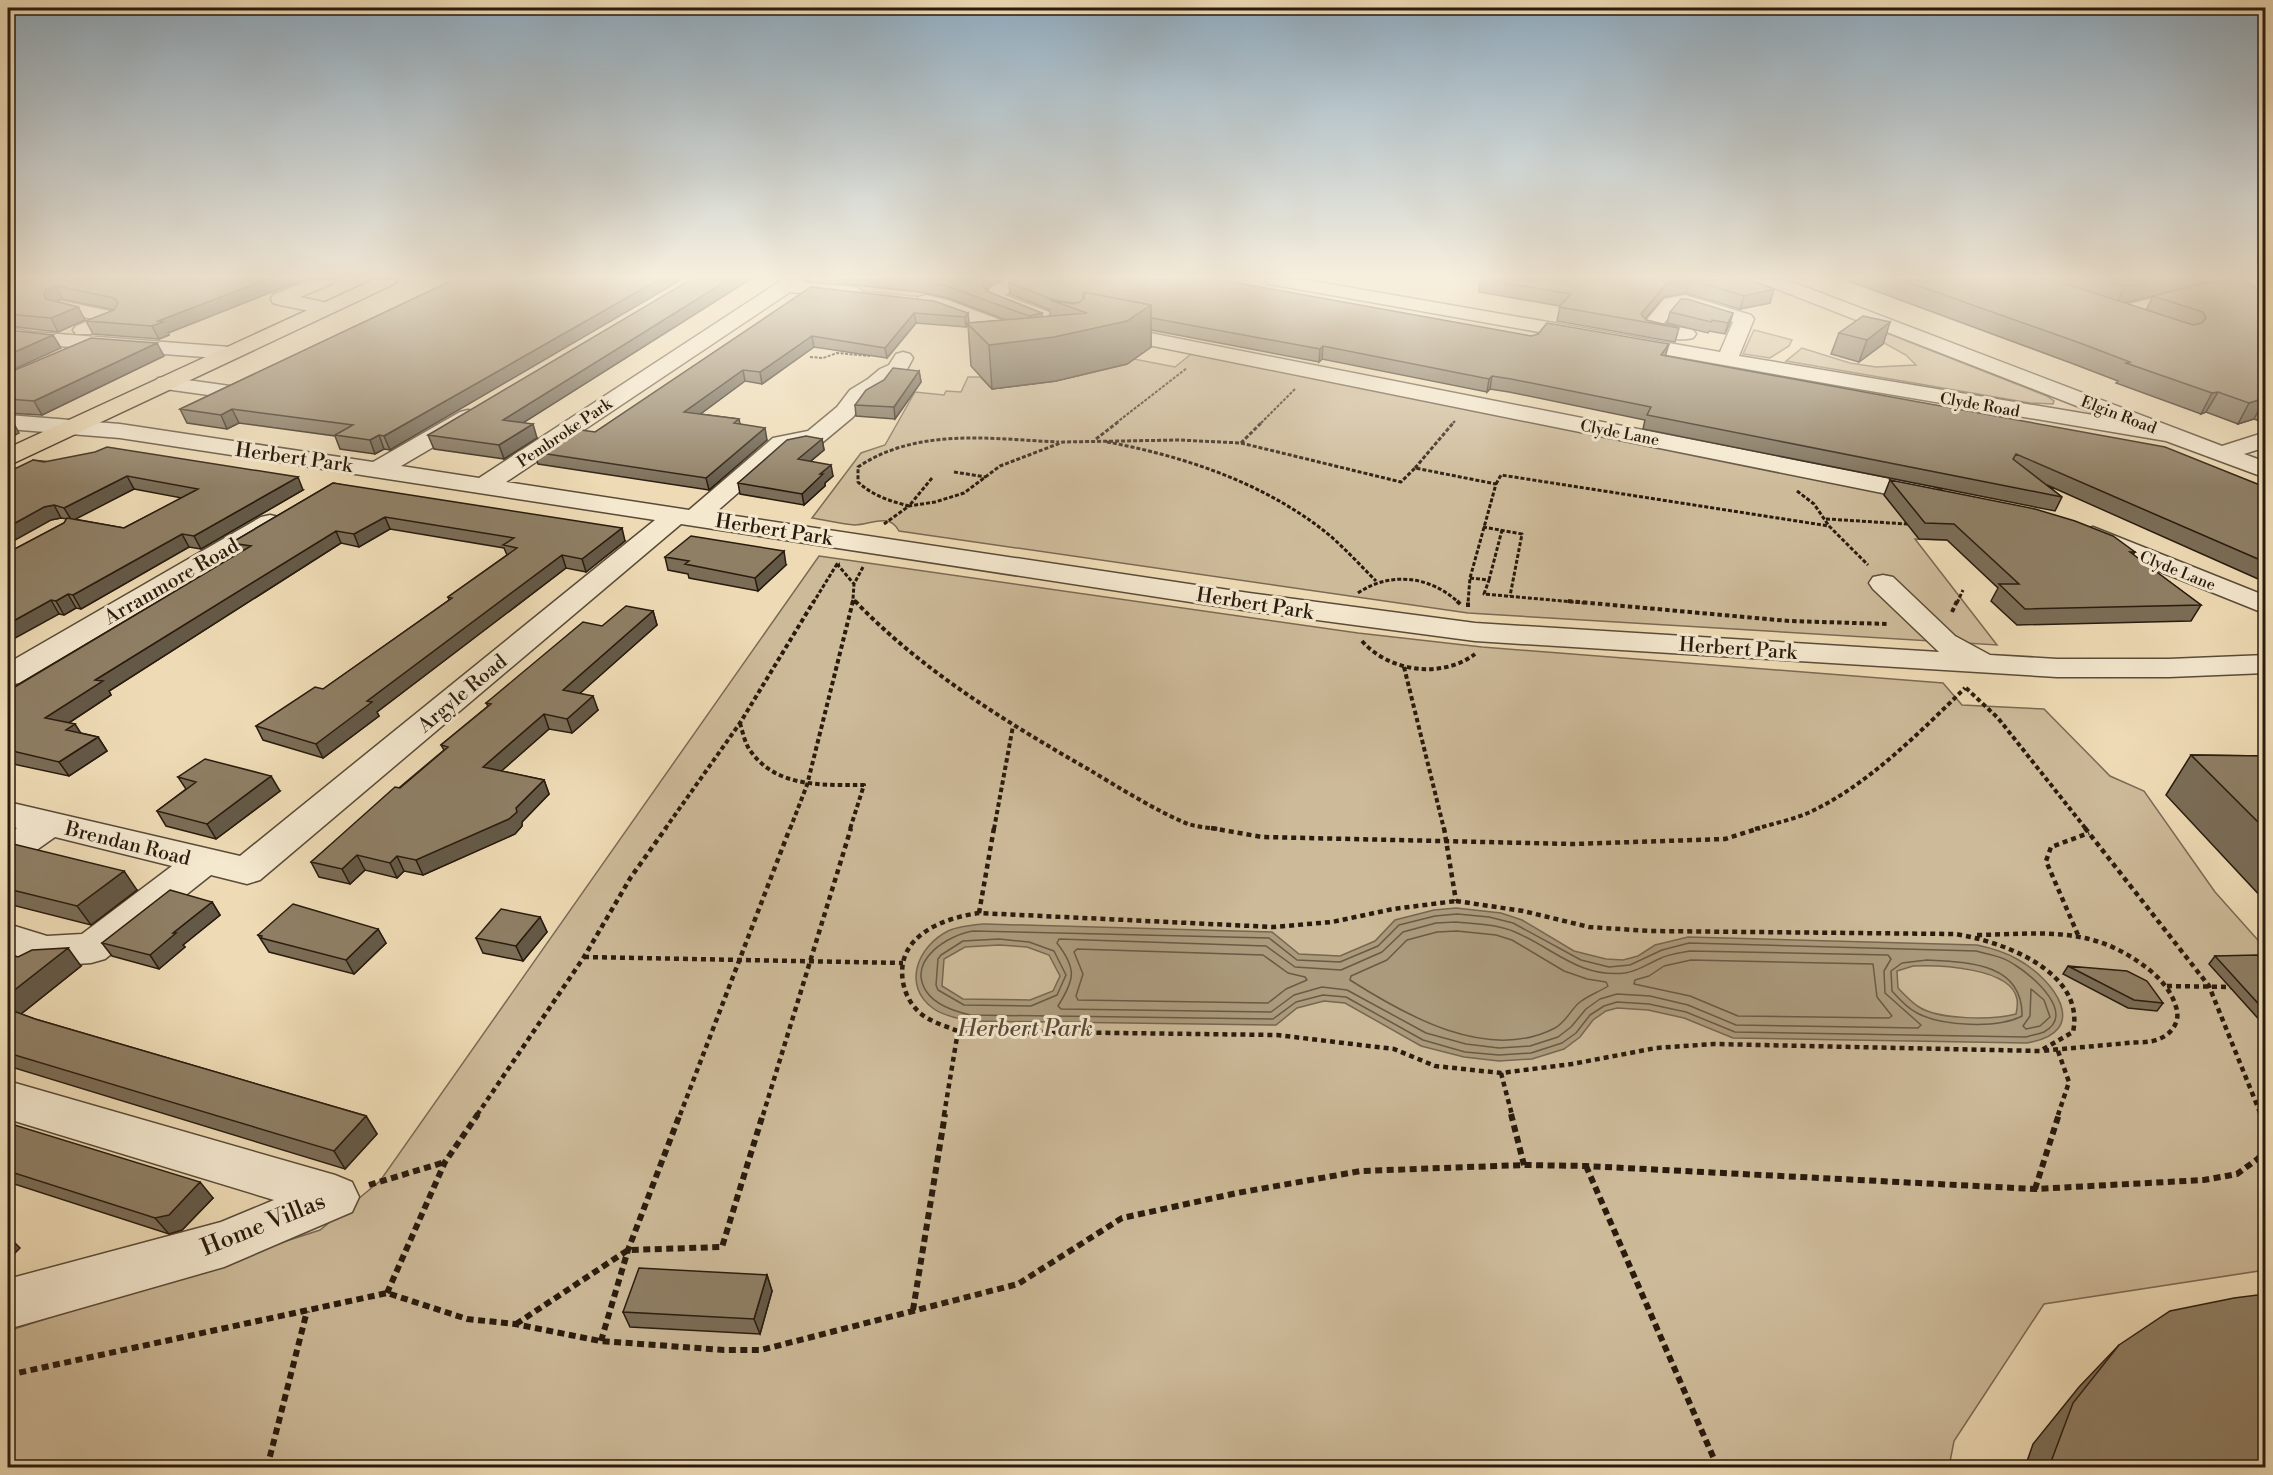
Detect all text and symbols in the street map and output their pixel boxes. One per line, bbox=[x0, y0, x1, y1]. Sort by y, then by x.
street label: Clyde Road bbox=[1938, 388, 2021, 422]
street label: Elgin Road bbox=[2078, 391, 2159, 438]
street label: Pembroke Park bbox=[513, 393, 617, 472]
street label: Clyde Lane bbox=[1579, 416, 1661, 450]
street label: Herbert Park bbox=[234, 438, 356, 479]
street label: Herbert Park bbox=[713, 509, 836, 552]
street label: Arranmore Road bbox=[99, 533, 244, 631]
street label: Clyde Lane bbox=[2137, 547, 2219, 595]
street label: Herbert Park bbox=[1194, 583, 1317, 626]
street label: Herbert Park bbox=[1678, 633, 1799, 666]
street label: Argyle Road bbox=[412, 649, 513, 739]
street label: Brendan Road bbox=[61, 817, 194, 872]
park label: Herbert Park bbox=[956, 1014, 1093, 1044]
street label: Home Villas bbox=[197, 1186, 330, 1263]

